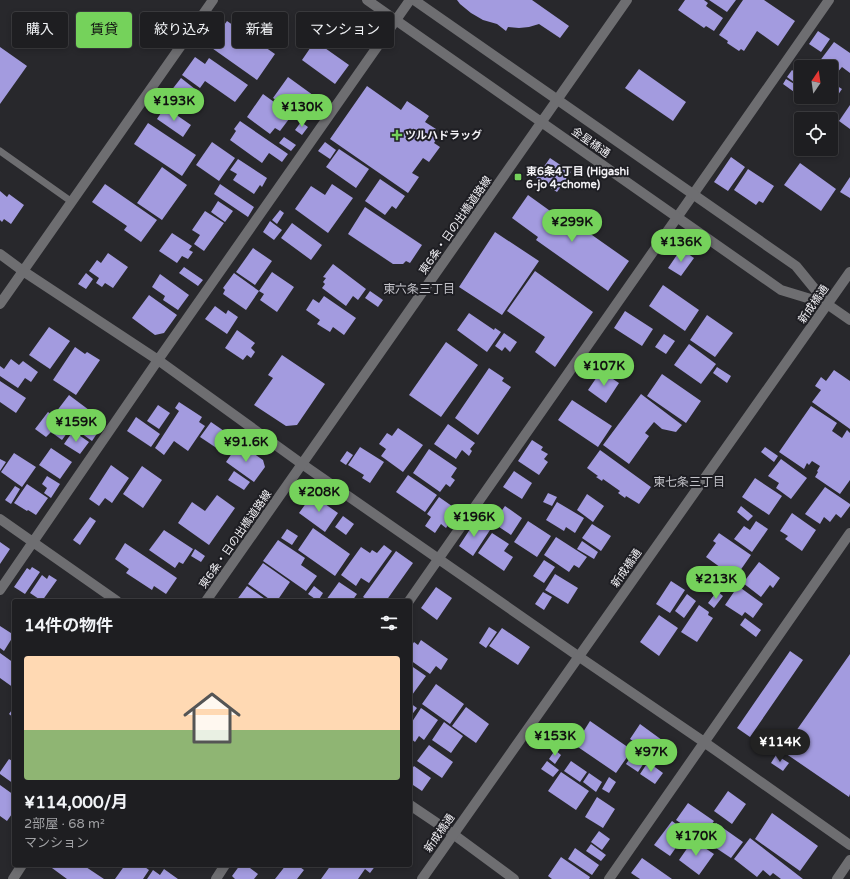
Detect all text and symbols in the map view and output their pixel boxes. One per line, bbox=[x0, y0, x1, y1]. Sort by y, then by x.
chip: 購入 bbox=[12, 12, 68, 48]
chip: 賃貸 bbox=[76, 12, 132, 48]
chip: 絞り込み bbox=[140, 12, 224, 48]
chip: 新着 bbox=[232, 12, 288, 48]
chip: マンション bbox=[296, 12, 394, 48]
north arrow bbox=[794, 60, 838, 104]
map controls bbox=[794, 60, 838, 156]
pin: ¥193K bbox=[146, 88, 202, 122]
text: ¥193K bbox=[153, 93, 195, 109]
pin: ¥130K bbox=[274, 94, 330, 128]
text: ¥130K bbox=[281, 99, 323, 115]
button: locate bbox=[794, 112, 838, 156]
street label: 金星橋通 bbox=[569, 124, 612, 160]
place label: ツルハドラッグ bbox=[405, 129, 482, 142]
marker: ツルハドラッグ bbox=[392, 130, 402, 140]
place label: 東6条4丁目 (Higashi 6-jo 4-chome) bbox=[526, 165, 629, 192]
marker: 東6条4丁目 (Higashi 6-jo 4-chome) bbox=[513, 172, 523, 182]
street label: 東6条・日の出橋道路線 bbox=[417, 174, 494, 277]
pin: ¥299K bbox=[544, 209, 600, 243]
text: ¥299K bbox=[551, 214, 593, 230]
pin: ¥136K bbox=[653, 229, 709, 263]
text: ¥136K bbox=[660, 234, 702, 250]
district label: 東六条三丁目 bbox=[383, 282, 455, 296]
street label: 新成橋通 bbox=[795, 283, 831, 326]
pin: ¥107K bbox=[576, 353, 632, 387]
text: ¥107K bbox=[583, 358, 625, 374]
pin: ¥159K bbox=[48, 409, 104, 443]
text: ¥159K bbox=[55, 414, 97, 430]
pin: ¥91.6K bbox=[213, 429, 279, 463]
text: ¥91.6K bbox=[223, 434, 269, 450]
district label: 東七条三丁目 bbox=[653, 475, 725, 489]
pin: ¥208K bbox=[291, 479, 347, 513]
text: ¥208K bbox=[298, 484, 340, 500]
street label: 東6条・日の出橋道路線 bbox=[197, 488, 274, 591]
pin: ¥196K bbox=[446, 504, 502, 538]
text: ¥196K bbox=[453, 509, 495, 525]
street label: 新成橋通 bbox=[608, 547, 644, 590]
pin: ¥213K bbox=[688, 566, 744, 600]
text: ¥213K bbox=[695, 571, 737, 587]
icon: filters bbox=[378, 612, 400, 634]
text: 14件の物件 bbox=[24, 615, 113, 636]
icon: home bbox=[176, 682, 248, 754]
pin: ¥153K bbox=[527, 723, 583, 757]
text: ¥153K bbox=[534, 728, 576, 744]
pin: ¥114K bbox=[752, 729, 808, 763]
text: ¥114K bbox=[759, 734, 801, 750]
pin: ¥97K bbox=[627, 739, 675, 773]
text: ¥97K bbox=[634, 744, 668, 760]
text: ¥114,000/月 bbox=[24, 792, 128, 813]
street label: 新成橋通 bbox=[421, 812, 457, 855]
text: 2部屋 · 68 m² bbox=[24, 816, 105, 832]
pin: ¥170K bbox=[668, 823, 724, 857]
text: ¥170K bbox=[675, 828, 717, 844]
text: マンション bbox=[24, 835, 89, 851]

